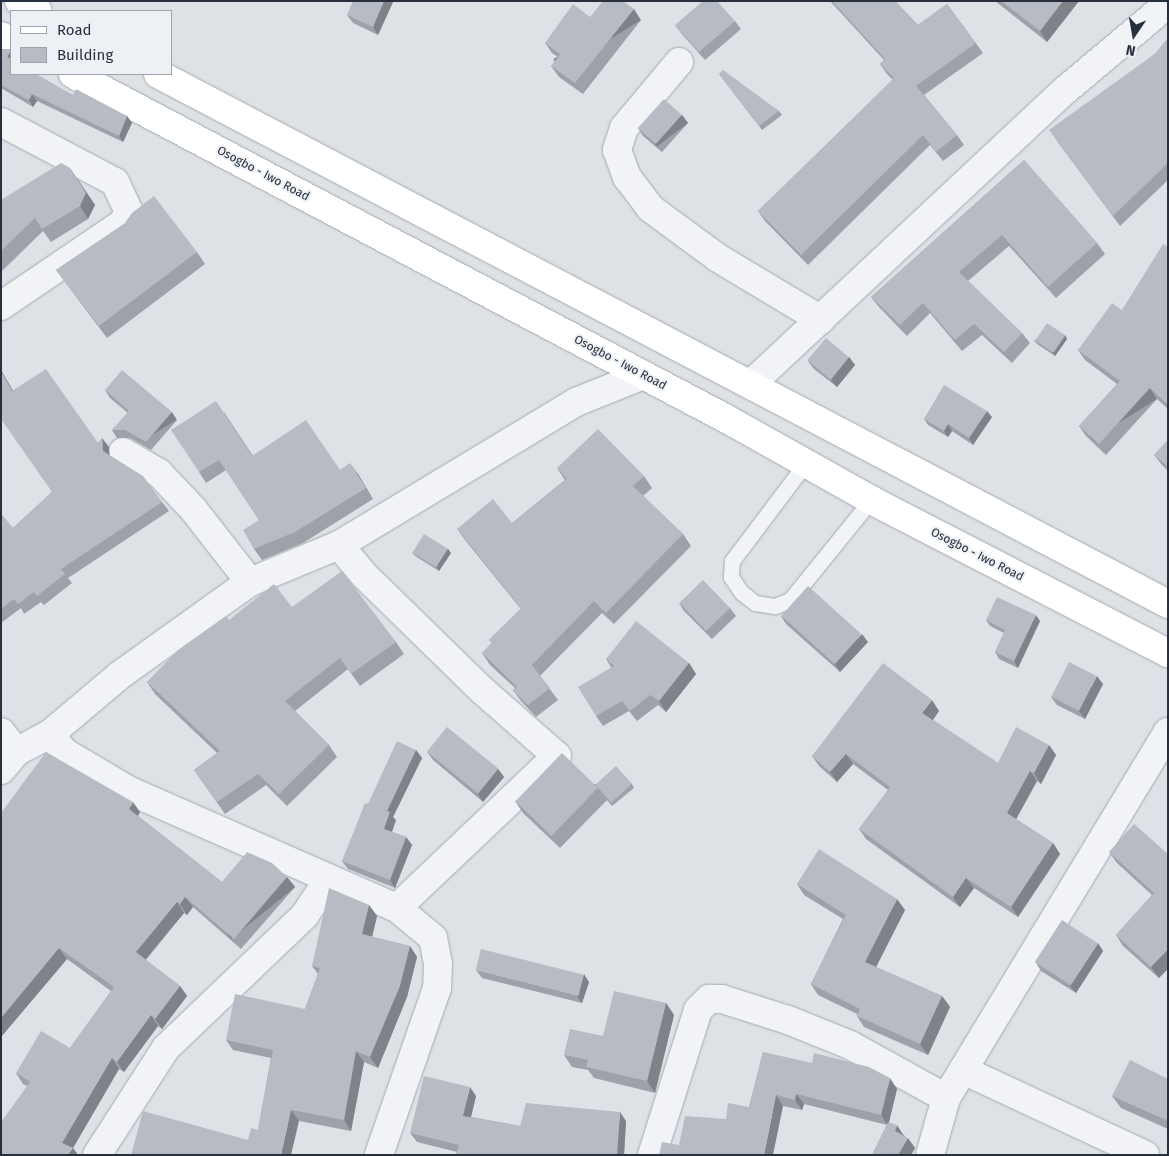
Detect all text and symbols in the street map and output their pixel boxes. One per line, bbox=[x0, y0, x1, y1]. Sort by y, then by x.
legend bbox=[10, 10, 172, 75]
north arrow bbox=[1109, 10, 1159, 60]
text: Road bbox=[57, 21, 92, 39]
text: N bbox=[1124, 41, 1137, 59]
text: Building bbox=[57, 46, 113, 64]
street label: Osogbo - Iwo Road bbox=[214, 144, 312, 204]
street label: Osogbo - Iwo Road bbox=[571, 333, 669, 393]
street label: Osogbo - Iwo Road bbox=[928, 525, 1026, 585]

